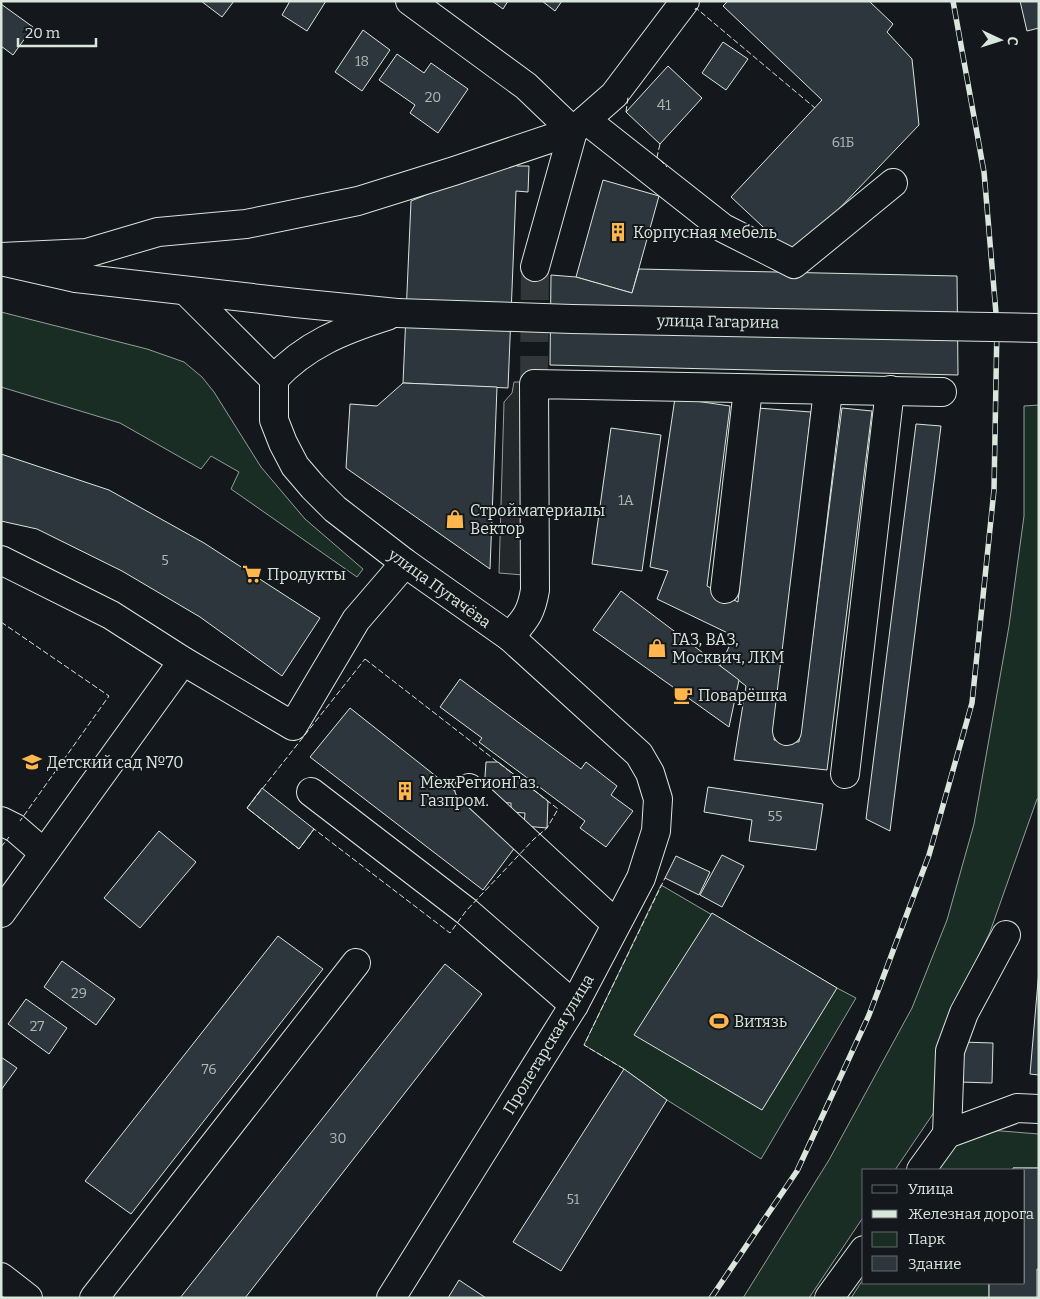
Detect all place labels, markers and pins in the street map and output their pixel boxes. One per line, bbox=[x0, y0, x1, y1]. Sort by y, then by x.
building icon: Корпусная мебель bbox=[607, 221, 629, 243]
place label: Корпусная мебель bbox=[633, 223, 777, 242]
place label: Стройматериалы Вектор bbox=[470, 501, 606, 538]
shop icon: Стройматериалы Вектор bbox=[444, 508, 466, 530]
supermarket icon: Продукты bbox=[241, 563, 263, 585]
place label: Продукты bbox=[267, 565, 346, 584]
place label: ГАЗ, ВАЗ, Москвич, ЛКМ bbox=[672, 630, 784, 667]
shop icon: ГАЗ, ВАЗ, Москвич, ЛКМ bbox=[646, 637, 668, 659]
cafe icon: Поварёшка bbox=[672, 684, 694, 706]
place label: Поварёшка bbox=[698, 686, 788, 705]
school or university icon: Детский сад №70 bbox=[21, 751, 43, 773]
place label: Детский сад №70 bbox=[47, 753, 184, 772]
place label: МежРегионГаз. Газпром. bbox=[420, 773, 539, 810]
building icon: МежРегионГаз. Газпром. bbox=[394, 780, 416, 802]
sports icon: Витязь bbox=[708, 1010, 730, 1032]
place label: Витязь bbox=[734, 1012, 787, 1031]

